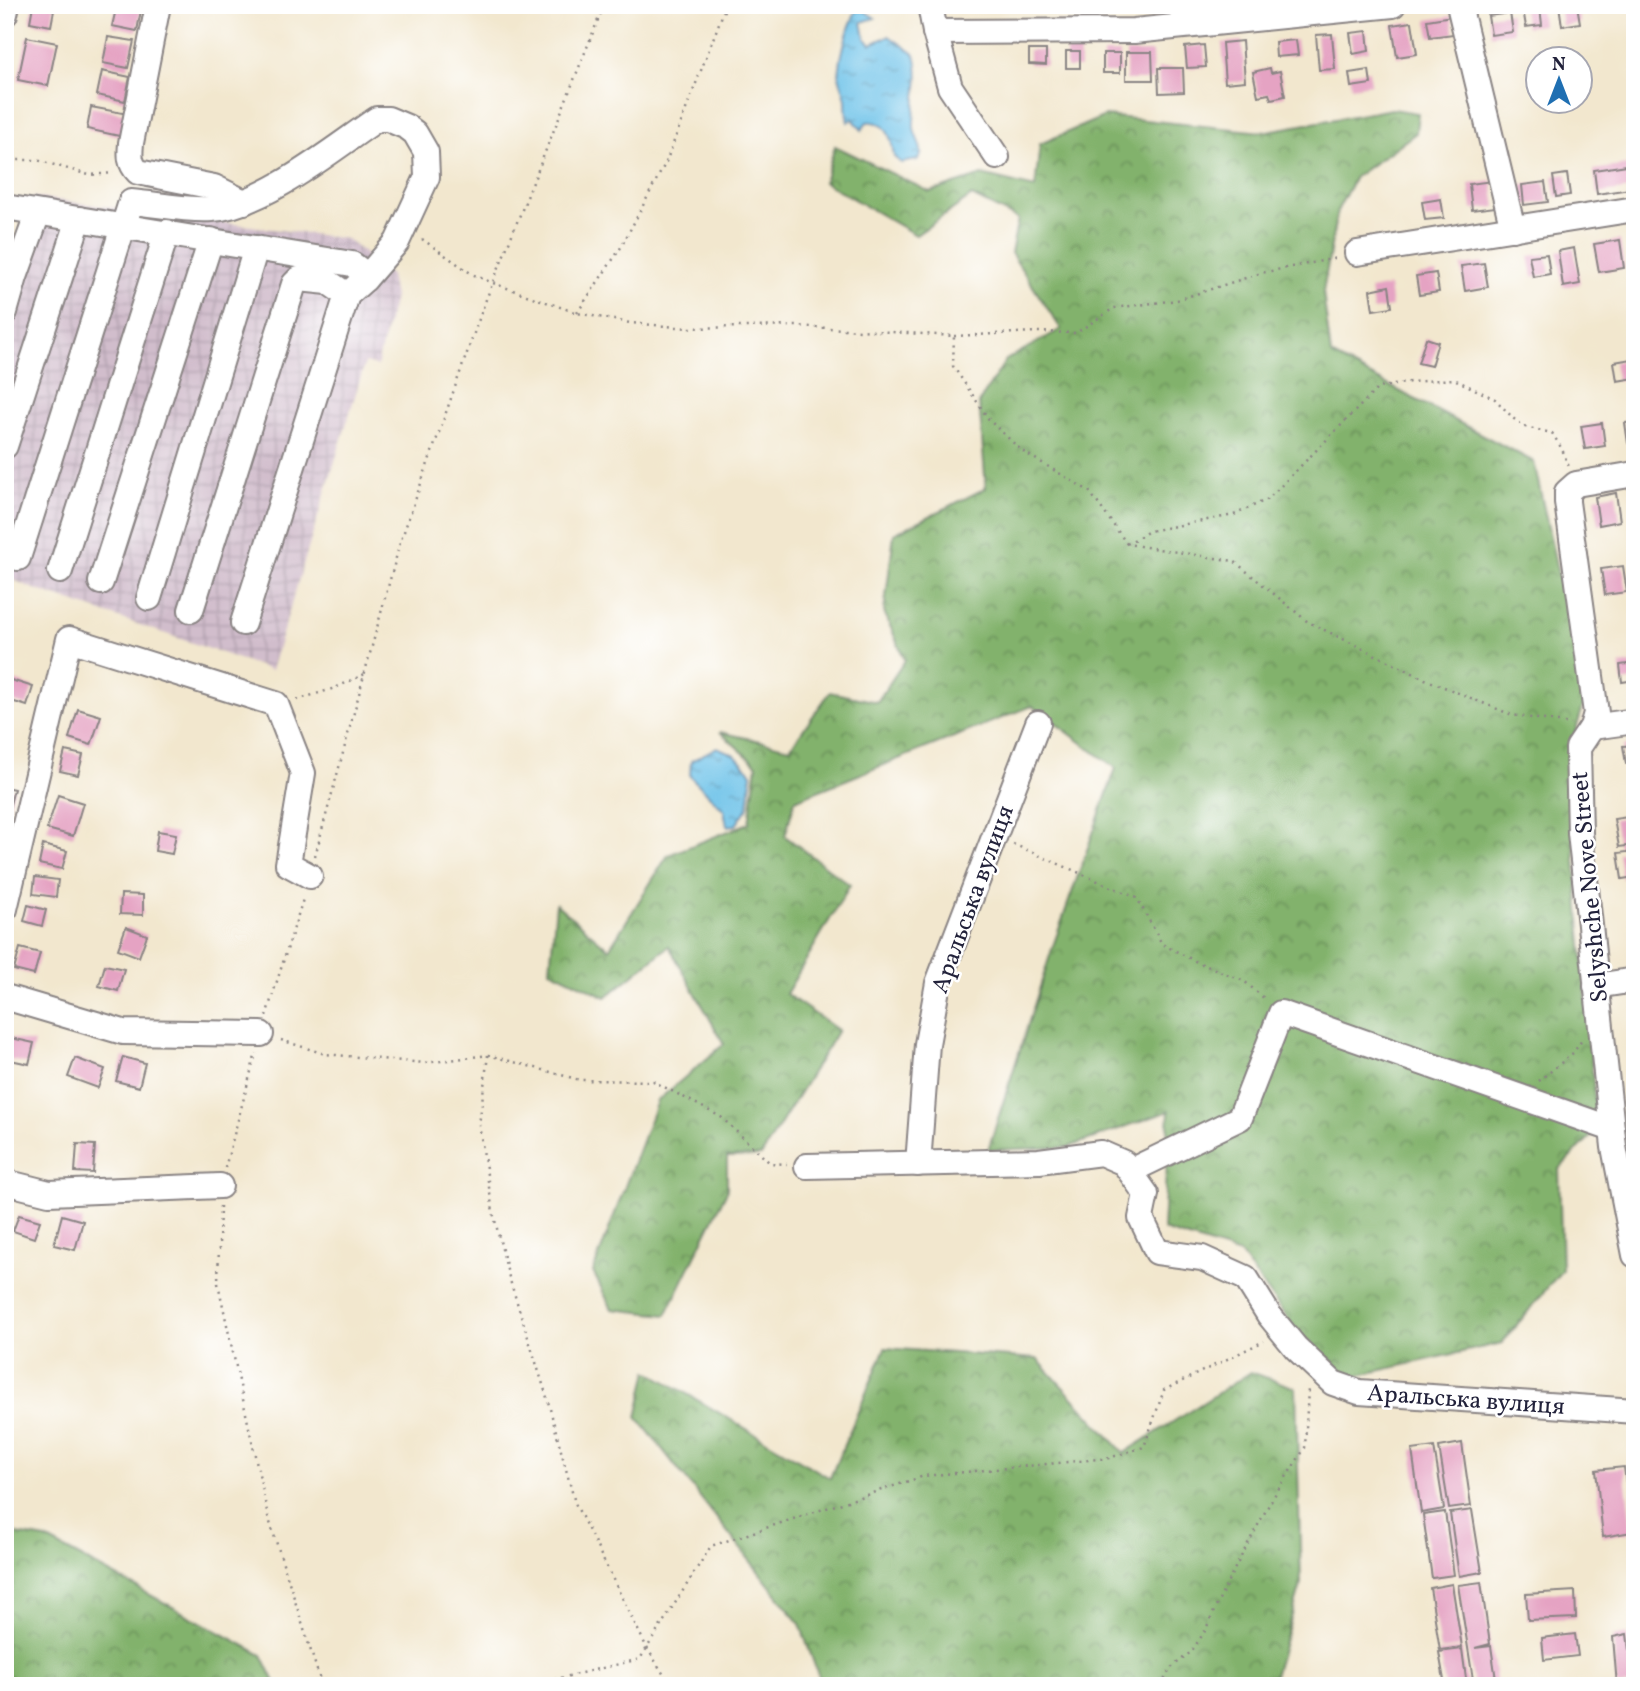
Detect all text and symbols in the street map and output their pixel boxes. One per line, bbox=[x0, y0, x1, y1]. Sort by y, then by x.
north arrow bbox=[1524, 46, 1594, 116]
text: N bbox=[1552, 52, 1566, 78]
street label: Selyshche Nove Street bbox=[1564, 770, 1618, 1004]
street label: Аральська вулиця bbox=[924, 801, 1024, 998]
street label: Аральська вулиця bbox=[1366, 1377, 1566, 1425]

